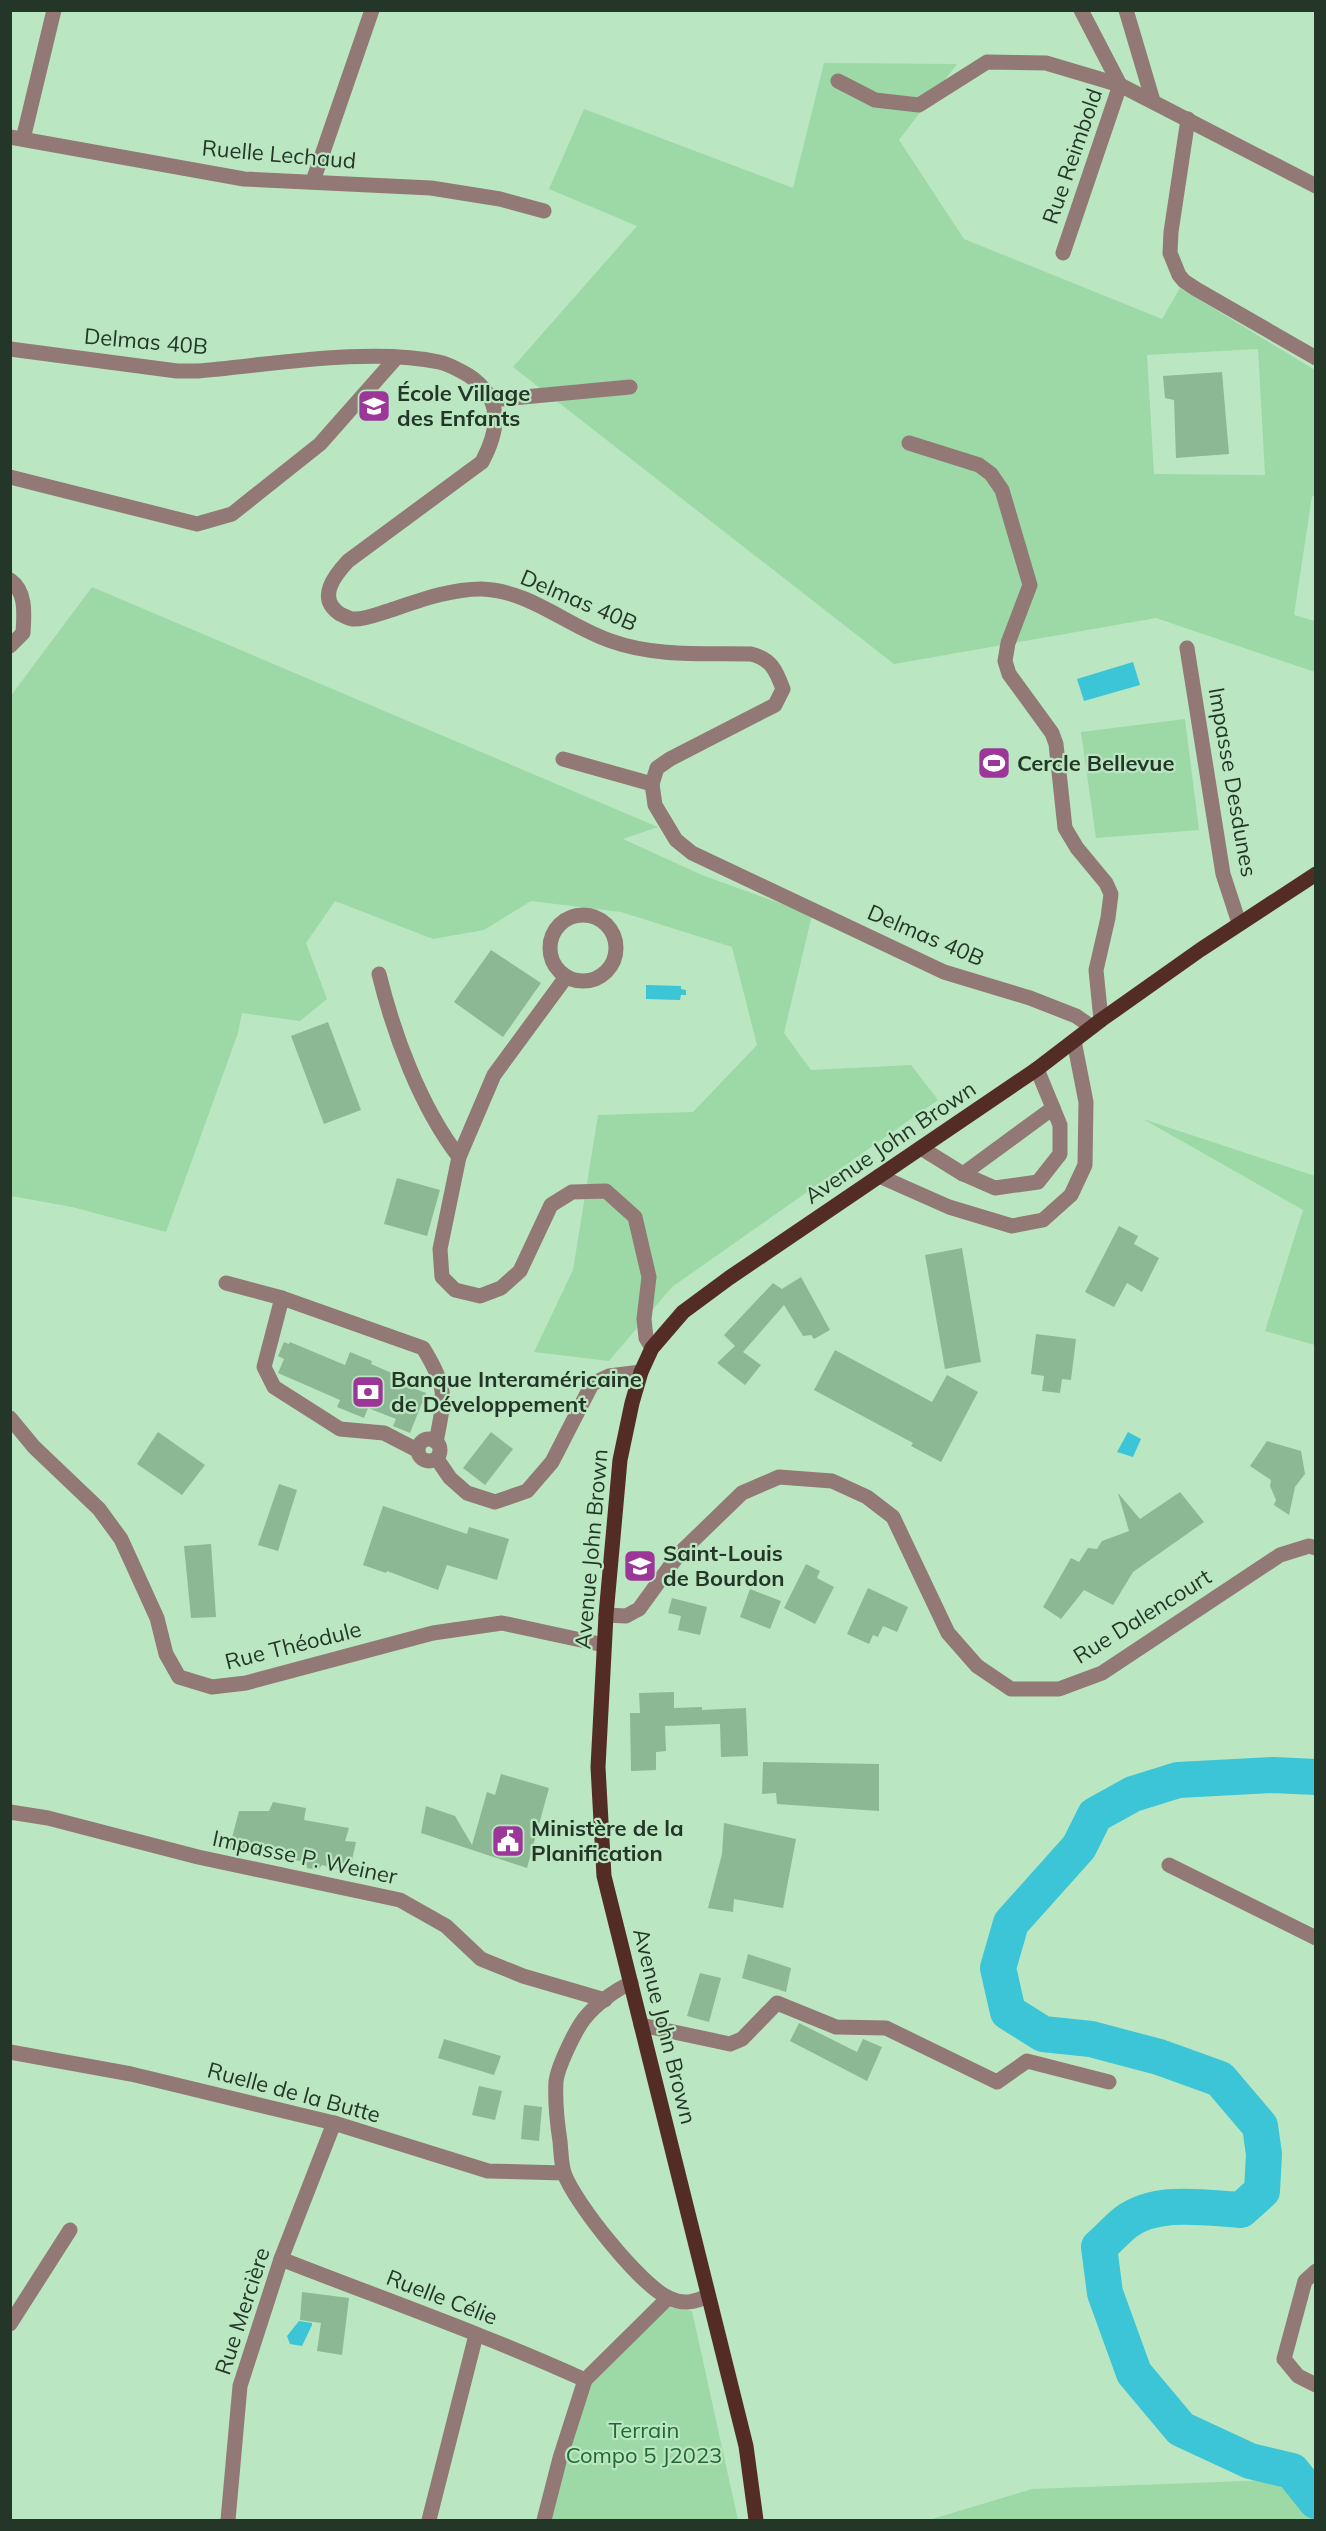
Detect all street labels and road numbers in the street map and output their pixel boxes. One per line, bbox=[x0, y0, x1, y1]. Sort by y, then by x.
street label: Rue Reimbold bbox=[1036, 85, 1108, 227]
street label: Ruelle Lechaud bbox=[201, 133, 357, 175]
street label: Delmas 40B bbox=[83, 322, 209, 360]
street label: Delmas 40B bbox=[516, 563, 642, 637]
street label: Impasse Desdunes bbox=[1203, 685, 1263, 879]
street label: Delmas 40B bbox=[863, 898, 989, 972]
street label: Avenue John Brown bbox=[799, 1074, 981, 1210]
street label: Avenue John Brown bbox=[568, 1448, 614, 1650]
street label: Rue Dalencourt bbox=[1068, 1562, 1216, 1670]
street label: Rue Théodule bbox=[222, 1615, 364, 1675]
street label: Impasse P. Weiner bbox=[210, 1824, 400, 1890]
street label: Avenue John Brown bbox=[627, 1925, 703, 2127]
street label: Ruelle de la Butte bbox=[205, 2055, 383, 2129]
street label: Rue Mercière bbox=[208, 2244, 276, 2378]
street label: Ruelle Célie bbox=[382, 2263, 502, 2331]

